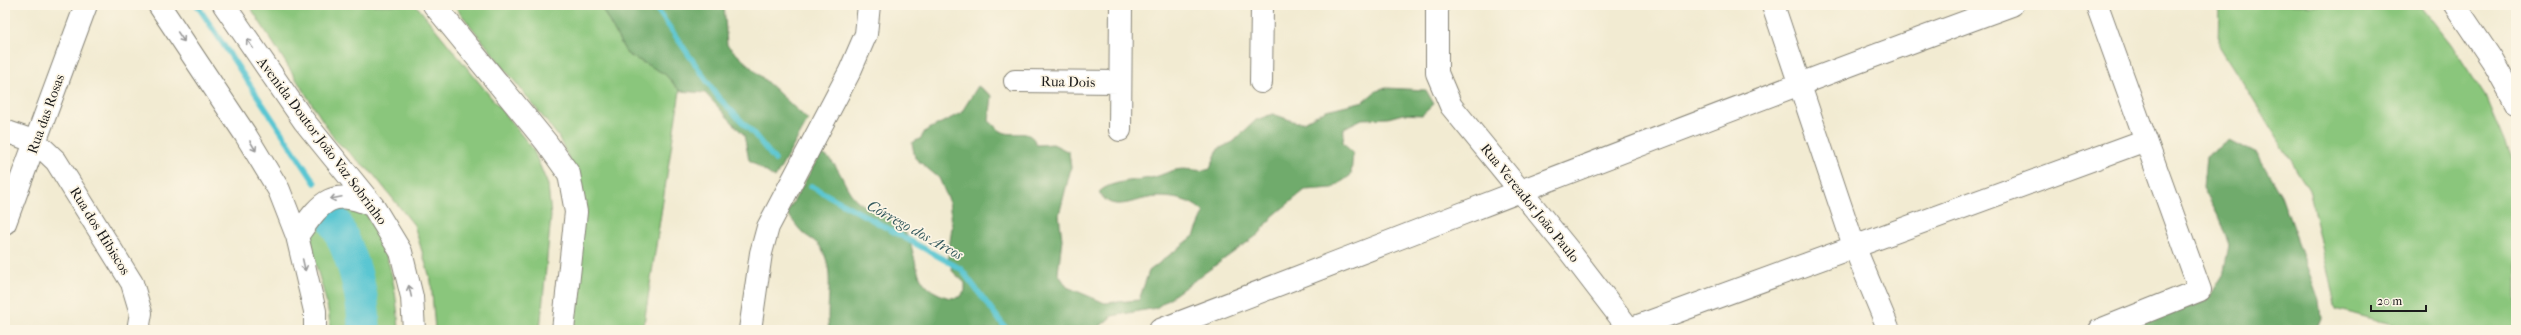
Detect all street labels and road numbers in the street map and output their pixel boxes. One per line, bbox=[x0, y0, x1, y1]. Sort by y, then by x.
street label: Avenida Doutor João Vaz Sobrinho bbox=[253, 53, 391, 228]
street label: Rua das Rosas bbox=[24, 72, 68, 156]
street label: Rua Dois bbox=[1041, 73, 1095, 91]
street label: Rua Vereador João Paulo bbox=[1477, 140, 1583, 266]
street label: Rua dos Hibiscos bbox=[66, 184, 134, 278]

